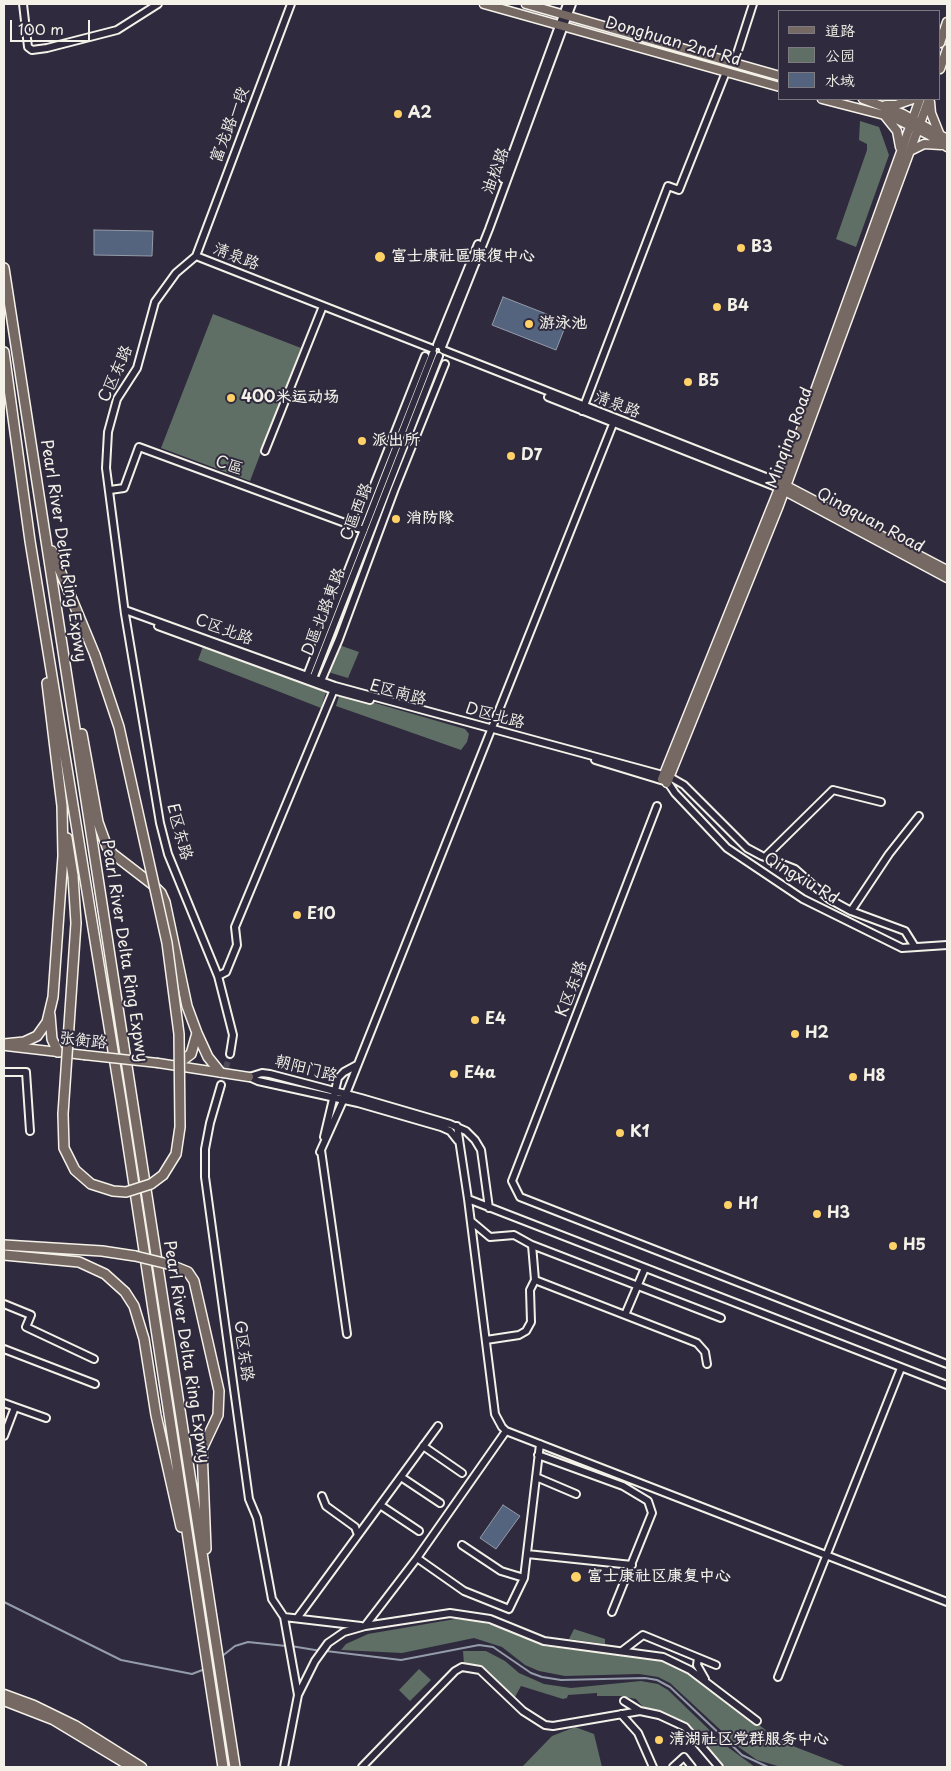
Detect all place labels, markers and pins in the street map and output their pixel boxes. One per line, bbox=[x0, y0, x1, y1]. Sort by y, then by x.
place label: A2 bbox=[408, 104, 432, 124]
marker: A2 bbox=[392, 108, 404, 120]
place label: B3 bbox=[751, 238, 772, 258]
marker: B3 bbox=[735, 242, 747, 254]
place label: 富士康社區康復中心 bbox=[391, 247, 535, 267]
marker: 富士康社區康復中心 bbox=[373, 250, 387, 264]
place label: B4 bbox=[727, 297, 749, 317]
marker: B4 bbox=[711, 301, 723, 313]
place label: 游泳池 bbox=[539, 314, 587, 334]
marker: 游泳池 bbox=[523, 318, 535, 330]
place label: B5 bbox=[698, 372, 719, 392]
marker: B5 bbox=[682, 376, 694, 388]
place label: 400米运动场 bbox=[241, 388, 339, 408]
marker: 400米运动场 bbox=[225, 392, 237, 404]
place label: 派出所 bbox=[372, 431, 420, 451]
marker: 派出所 bbox=[356, 435, 368, 447]
place label: D7 bbox=[521, 446, 542, 466]
marker: D7 bbox=[505, 450, 517, 462]
place label: 消防隊 bbox=[406, 509, 454, 529]
marker: 消防隊 bbox=[390, 513, 402, 525]
place label: E10 bbox=[307, 905, 336, 925]
marker: E10 bbox=[291, 909, 303, 921]
place label: E4 bbox=[485, 1010, 506, 1030]
marker: E4 bbox=[469, 1014, 481, 1026]
place label: H2 bbox=[805, 1024, 829, 1044]
marker: H2 bbox=[789, 1028, 801, 1040]
place label: E4a bbox=[464, 1064, 496, 1084]
place label: H8 bbox=[863, 1067, 886, 1087]
marker: E4a bbox=[448, 1068, 460, 1080]
marker: H8 bbox=[847, 1071, 859, 1083]
place label: K1 bbox=[630, 1123, 649, 1143]
marker: K1 bbox=[614, 1127, 626, 1139]
place label: H1 bbox=[738, 1195, 758, 1215]
marker: H1 bbox=[722, 1199, 734, 1211]
place label: H3 bbox=[827, 1204, 850, 1224]
marker: H3 bbox=[811, 1208, 823, 1220]
place label: H5 bbox=[903, 1236, 926, 1256]
marker: H5 bbox=[887, 1240, 899, 1252]
place label: 富士康社区康复中心 bbox=[587, 1567, 731, 1587]
marker: 富士康社区康复中心 bbox=[569, 1570, 583, 1584]
place label: 清湖社区党群服务中心 bbox=[669, 1730, 829, 1750]
marker: 清湖社区党群服务中心 bbox=[653, 1734, 665, 1746]

